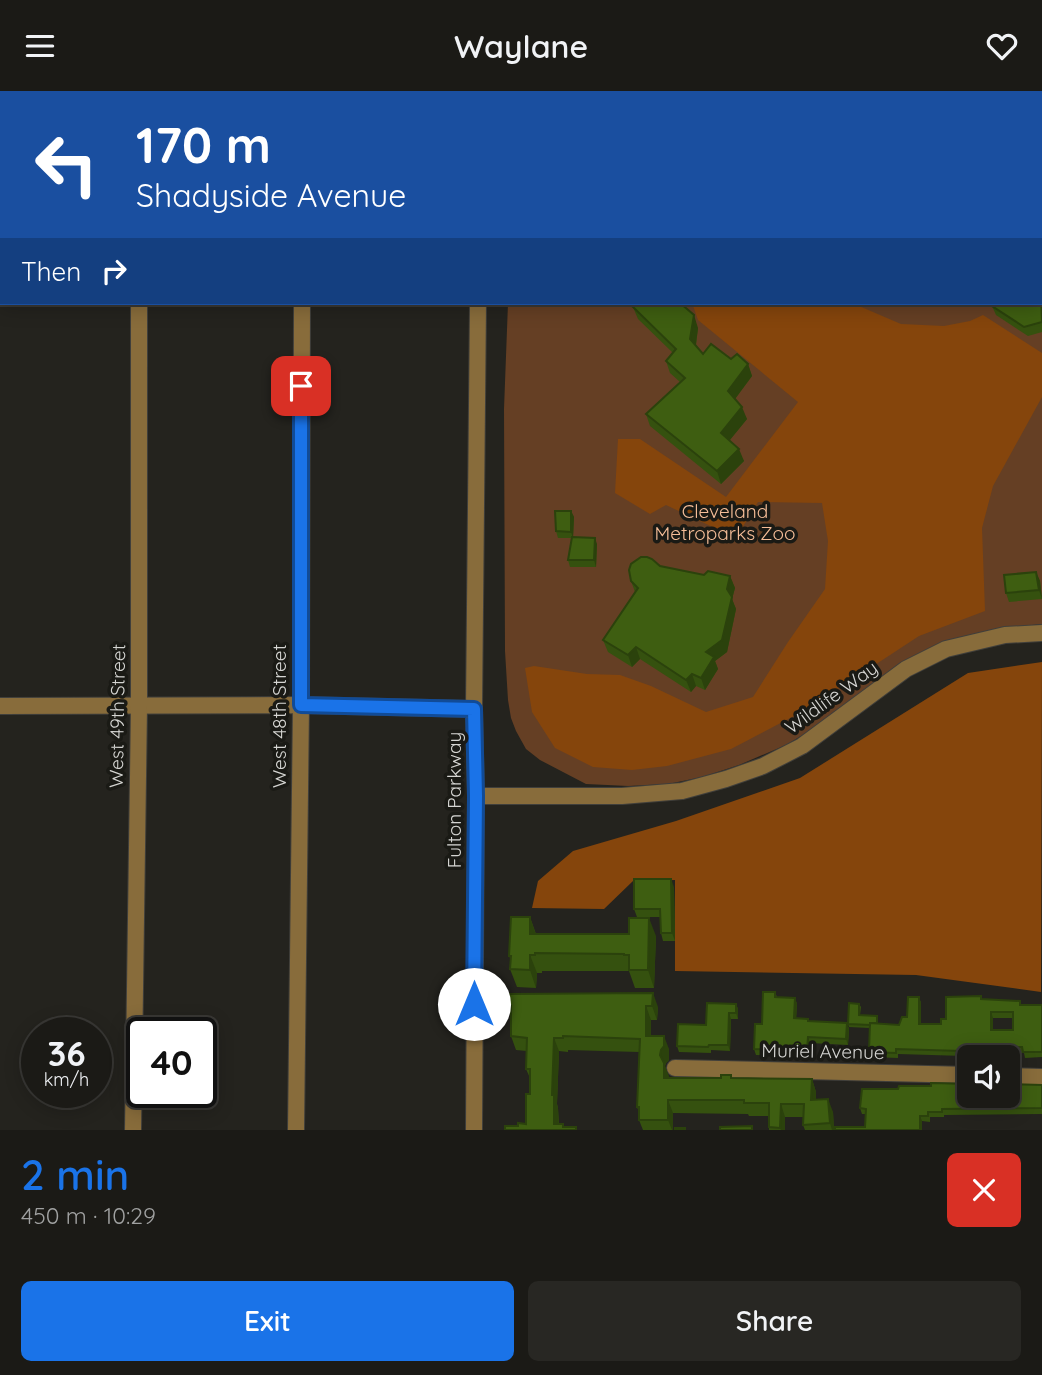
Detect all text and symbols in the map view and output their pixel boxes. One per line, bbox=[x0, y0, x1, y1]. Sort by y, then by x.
text: Waylane bbox=[454, 26, 588, 66]
icon: menu bbox=[21, 27, 59, 65]
icon: heart bbox=[983, 27, 1021, 65]
text: 170 m bbox=[136, 114, 271, 175]
icon: left bbox=[21, 119, 112, 210]
text: Shadyside Avenue bbox=[136, 175, 406, 215]
icon: right bbox=[95, 252, 133, 290]
text: Then bbox=[21, 255, 81, 288]
pin bbox=[271, 356, 331, 416]
icon: arrive bbox=[282, 367, 320, 405]
park label: Cleveland Metroparks Zoo bbox=[655, 499, 795, 545]
street label: West 49th Street bbox=[104, 644, 130, 788]
street label: West 48th Street bbox=[267, 644, 291, 788]
street label: Wildlife Way bbox=[780, 655, 882, 739]
street label: Fulton Parkway bbox=[442, 732, 466, 868]
position arrow bbox=[437, 967, 511, 1041]
speed limit sign: 40 bbox=[126, 1017, 217, 1108]
text: 36 bbox=[47, 1031, 86, 1075]
street label: Muriel Avenue bbox=[761, 1038, 885, 1064]
map controls bbox=[957, 1045, 1020, 1108]
button: sound bbox=[957, 1045, 1020, 1108]
text: km/h bbox=[44, 1068, 89, 1091]
text: 2 min bbox=[21, 1148, 129, 1201]
button: close bbox=[947, 1153, 1021, 1227]
text: 450 m · 10:29 bbox=[21, 1201, 156, 1230]
button: Exit bbox=[21, 1281, 514, 1361]
button: Share bbox=[528, 1281, 1021, 1361]

